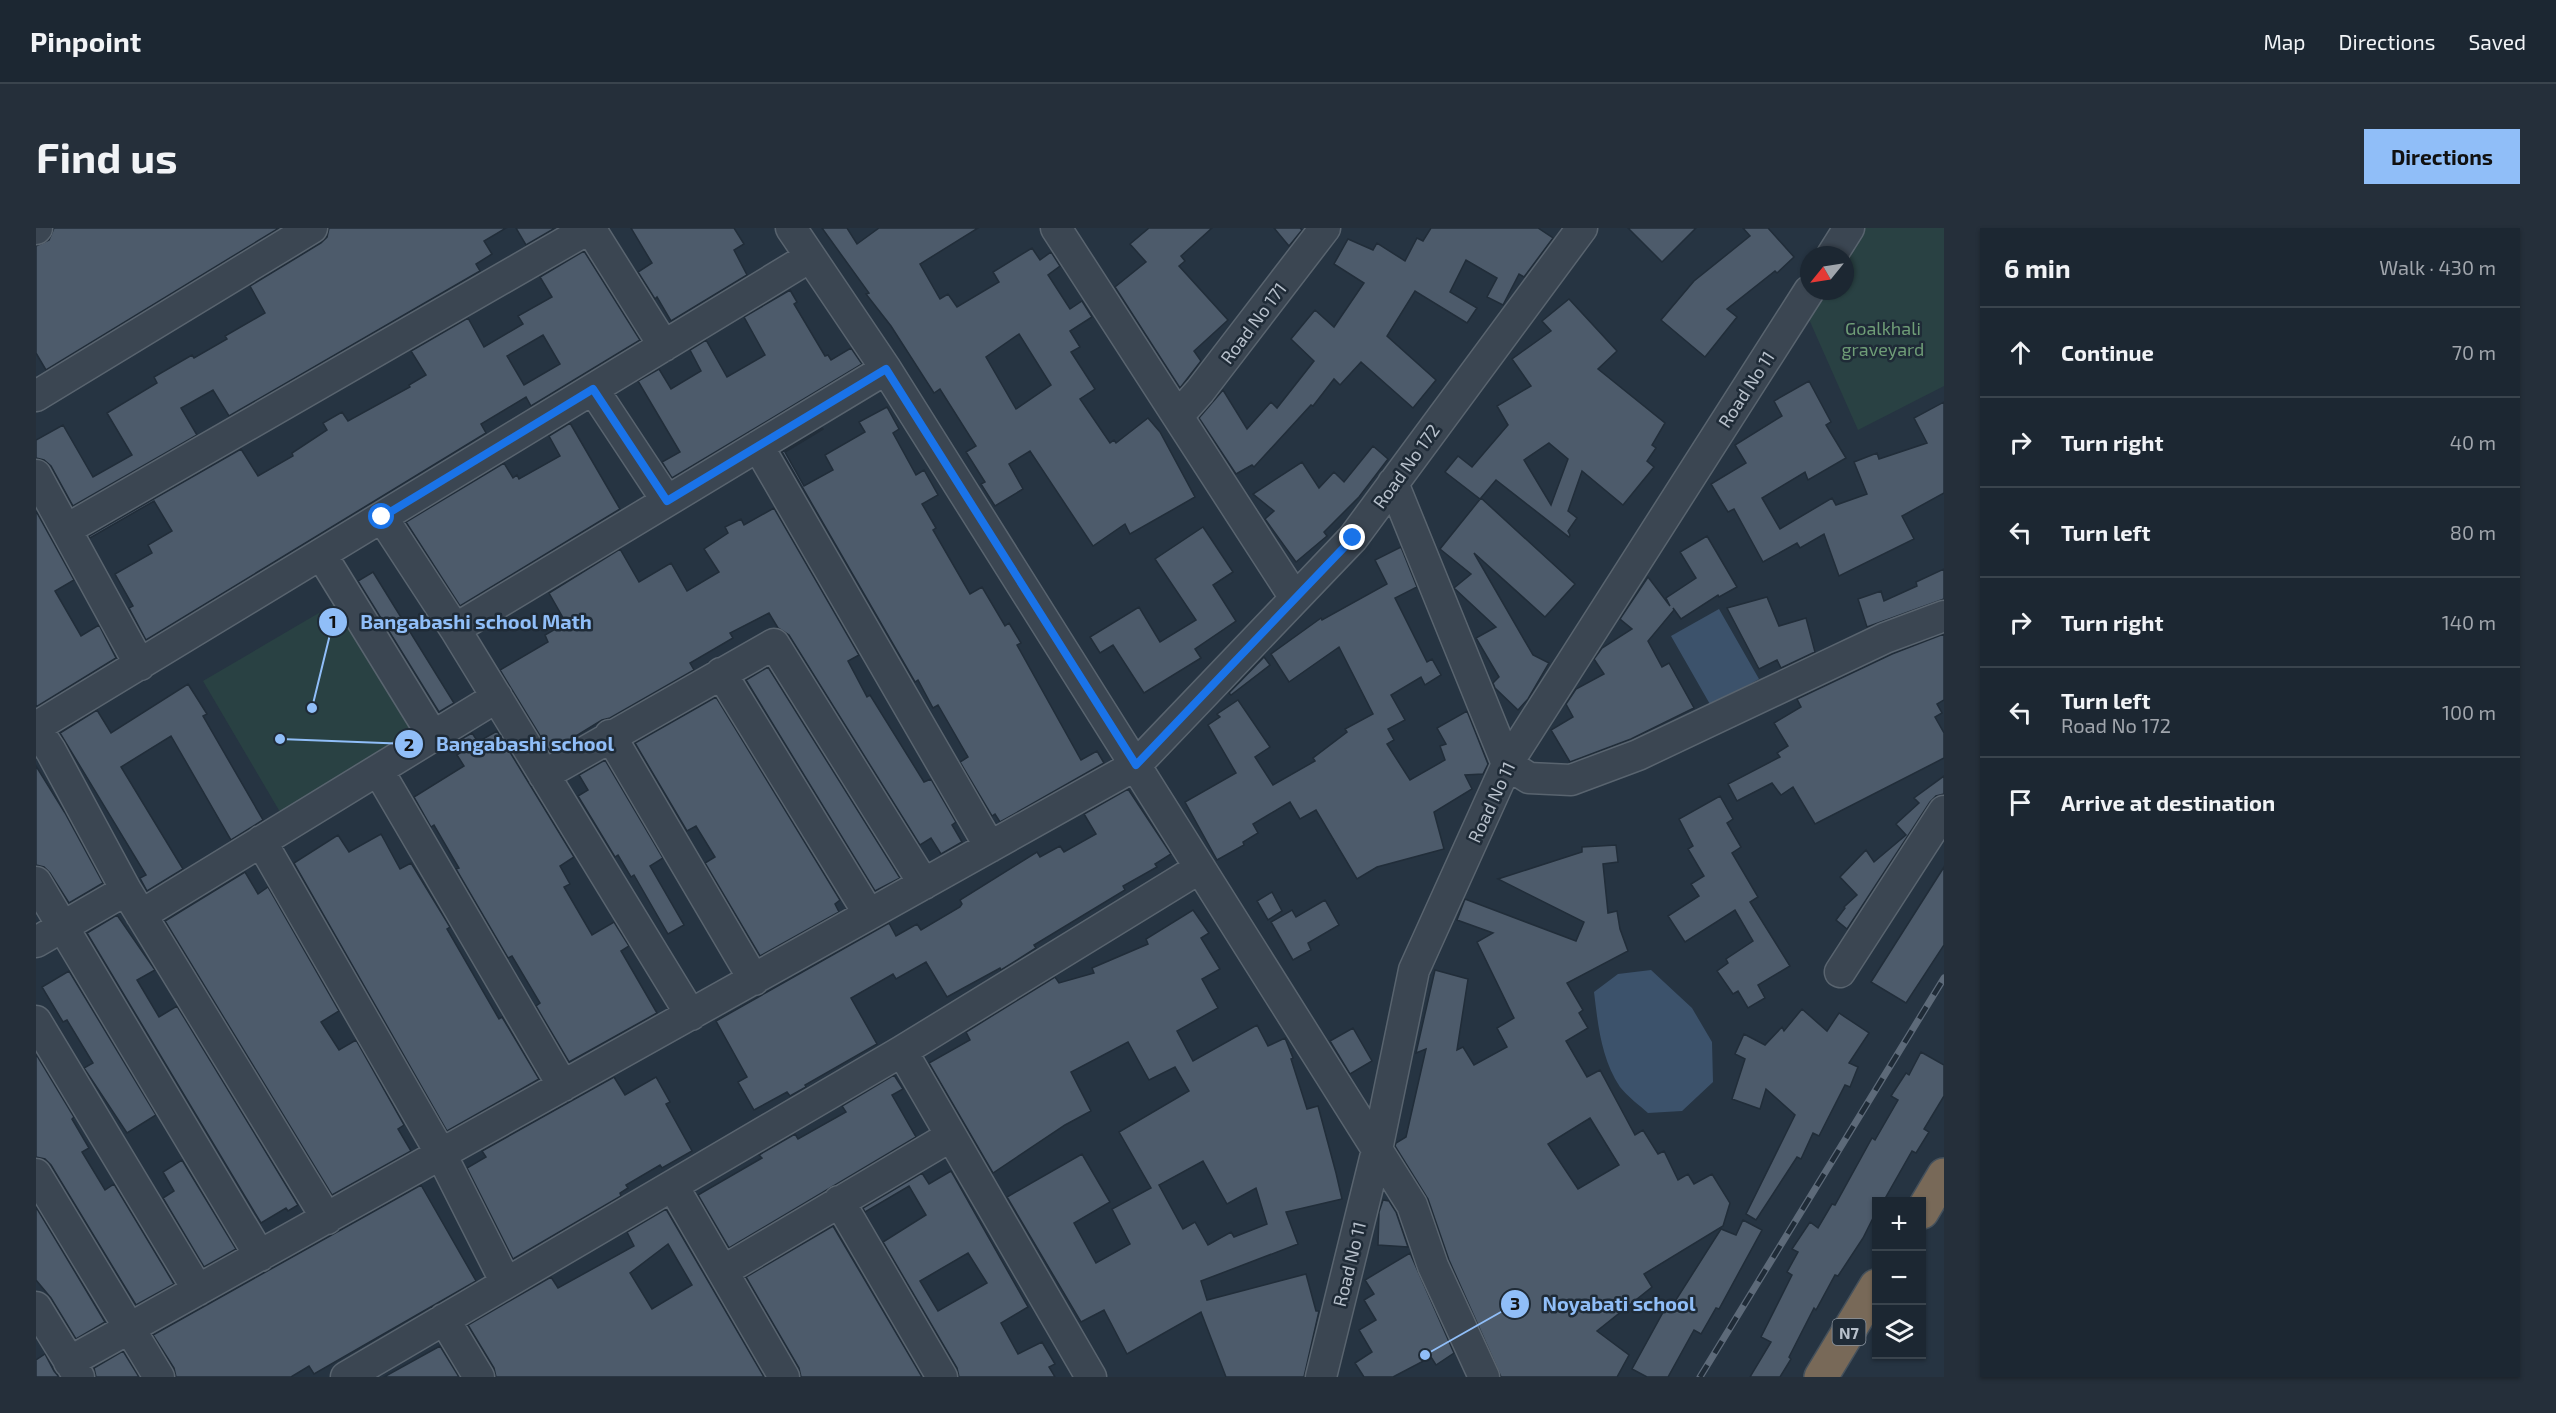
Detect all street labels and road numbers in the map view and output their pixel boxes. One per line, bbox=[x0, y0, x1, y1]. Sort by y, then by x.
street label: Road No 171 bbox=[1215, 278, 1291, 368]
street label: Road No 11 bbox=[1713, 347, 1779, 431]
street label: Road No 172 bbox=[1368, 420, 1444, 512]
street label: Road No 11 bbox=[1463, 758, 1519, 846]
street label: Road No 11 bbox=[1328, 1219, 1370, 1309]
road number: N7 bbox=[1832, 1319, 1866, 1345]

